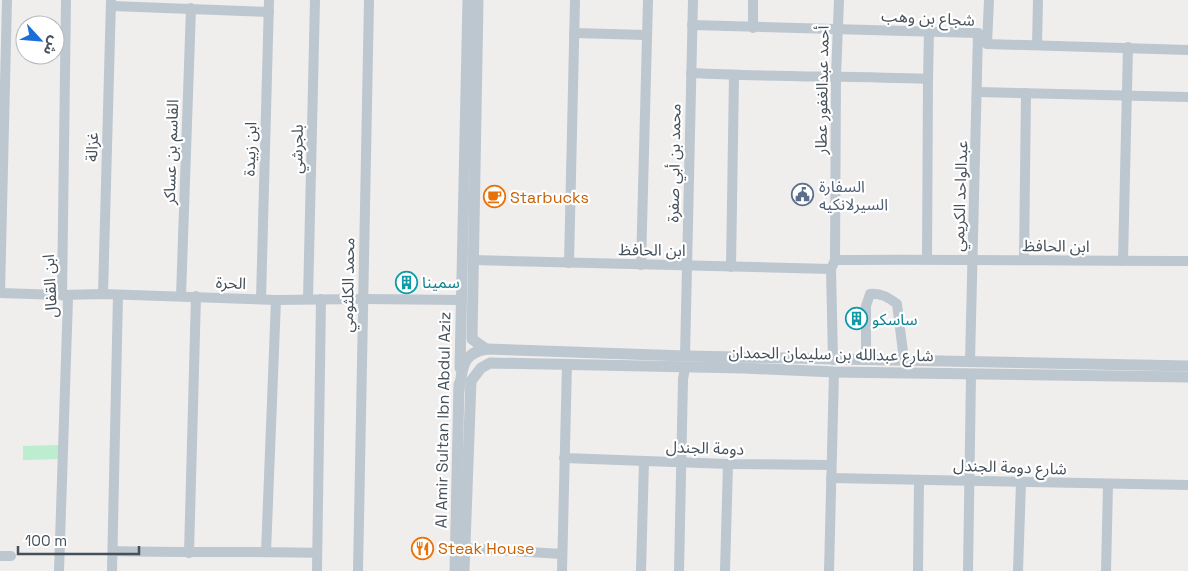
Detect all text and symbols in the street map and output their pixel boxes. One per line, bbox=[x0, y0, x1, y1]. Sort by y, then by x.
street label: شجاع بن وهب bbox=[881, 5, 975, 33]
north arrow bbox=[15, 15, 65, 65]
street label: أحمد عبدالغفور عطار bbox=[810, 25, 834, 156]
text: ش bbox=[39, 33, 64, 58]
street label: القاسم بن عساكر bbox=[159, 99, 185, 206]
street label: محمد بن أبي صفرة bbox=[662, 103, 687, 223]
street label: ابن زبيدة bbox=[239, 121, 261, 177]
street label: بلجرشي bbox=[286, 124, 310, 174]
street label: غزالة bbox=[81, 132, 103, 162]
street label: عبدالواحد الكريمي bbox=[948, 140, 974, 252]
place label: السفارة السيرلانكيه bbox=[819, 176, 888, 215]
public building icon: السفارة السيرلانكيه bbox=[791, 183, 815, 207]
cafe icon: Starbucks bbox=[482, 185, 506, 209]
place label: Starbucks bbox=[510, 187, 589, 208]
street label: ابن الحافظ bbox=[1022, 235, 1090, 257]
street label: محمد الكلثومي bbox=[337, 237, 361, 333]
street label: ابن الحافظ bbox=[618, 239, 686, 261]
street label: ابن القفال bbox=[38, 254, 62, 318]
building icon: سمينا bbox=[394, 270, 418, 294]
street label: الحرة bbox=[215, 272, 247, 294]
place label: سمينا bbox=[422, 272, 460, 293]
building icon: ساسكو bbox=[844, 307, 868, 331]
place label: ساسكو bbox=[872, 309, 917, 330]
street label: Al Amir Sultan Ibn Abdul Aziz bbox=[431, 312, 455, 528]
street label: شارع عبدالله بن سليمان الحمدان bbox=[728, 342, 934, 368]
street label: دومة الجندل bbox=[665, 436, 745, 460]
street label: شارع دومة الجندل bbox=[953, 455, 1067, 481]
scale bar bbox=[18, 524, 139, 556]
text: 100 m bbox=[25, 531, 67, 550]
restaurant icon: Steak House bbox=[410, 536, 434, 560]
place label: Steak House bbox=[438, 538, 534, 559]

